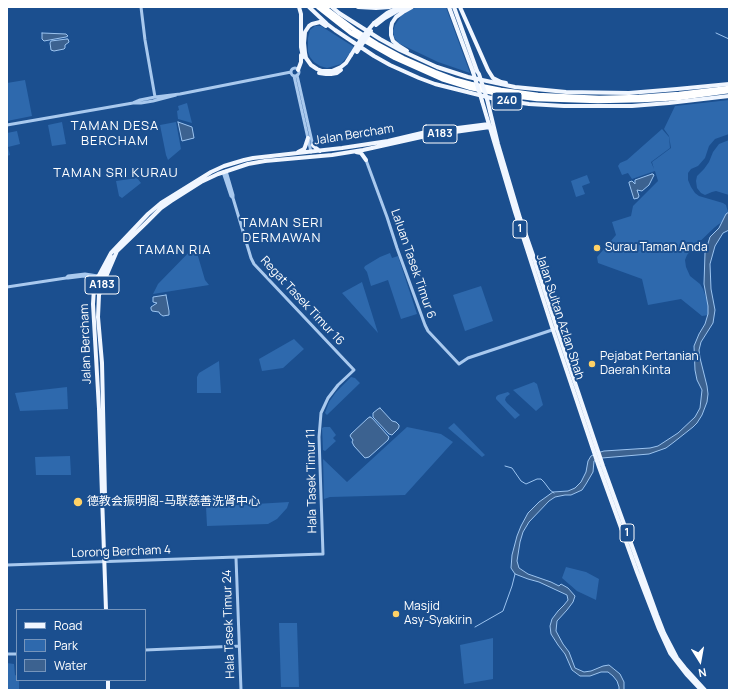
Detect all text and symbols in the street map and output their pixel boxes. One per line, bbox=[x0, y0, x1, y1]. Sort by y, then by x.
road number: 240 bbox=[492, 92, 522, 110]
district label: TAMAN DESA BERCHAM bbox=[71, 118, 159, 149]
street label: Jalan Bercham bbox=[313, 122, 395, 148]
road number: A183 bbox=[423, 125, 457, 143]
district label: TAMAN SRI KURAU bbox=[53, 165, 179, 181]
street label: Laluan Tasek Timur 6 bbox=[387, 207, 439, 321]
district label: TAMAN SERI DERMAWAN bbox=[240, 215, 324, 246]
road number: 1 bbox=[513, 220, 527, 238]
place label: Surau Taman Anda bbox=[605, 241, 708, 255]
district label: TAMAN RIA bbox=[137, 242, 211, 258]
marker: Surau Taman Anda bbox=[592, 243, 602, 253]
street label: Jalan Sultan Azlan Shah bbox=[533, 253, 587, 381]
street label: Regat Tasek Timur 16 bbox=[257, 254, 347, 348]
road number: A183 bbox=[85, 276, 119, 294]
street label: Jalan Bercham bbox=[77, 304, 95, 384]
place label: Pejabat Pertanian Daerah Kinta bbox=[600, 350, 699, 378]
marker: Pejabat Pertanian Daerah Kinta bbox=[587, 359, 597, 369]
street label: Hala Tasek Timur 11 bbox=[304, 429, 320, 533]
place label: 德教会振明阁-马联慈善洗肾中心 bbox=[87, 495, 260, 509]
marker: 德教会振明阁-马联慈善洗肾中心 bbox=[72, 496, 84, 508]
road number: 1 bbox=[620, 524, 634, 542]
street label: Lorong Bercham 4 bbox=[71, 543, 171, 561]
street label: Hala Tasek Timur 24 bbox=[220, 569, 238, 679]
place label: Masjid Asy-Syakirin bbox=[404, 600, 472, 628]
legend bbox=[16, 609, 146, 681]
marker: Masjid Asy-Syakirin bbox=[391, 609, 401, 619]
text: Road bbox=[54, 617, 82, 634]
text: Park bbox=[54, 637, 78, 654]
north arrow bbox=[680, 641, 720, 681]
text: Water bbox=[54, 657, 87, 674]
text: N bbox=[697, 665, 708, 681]

